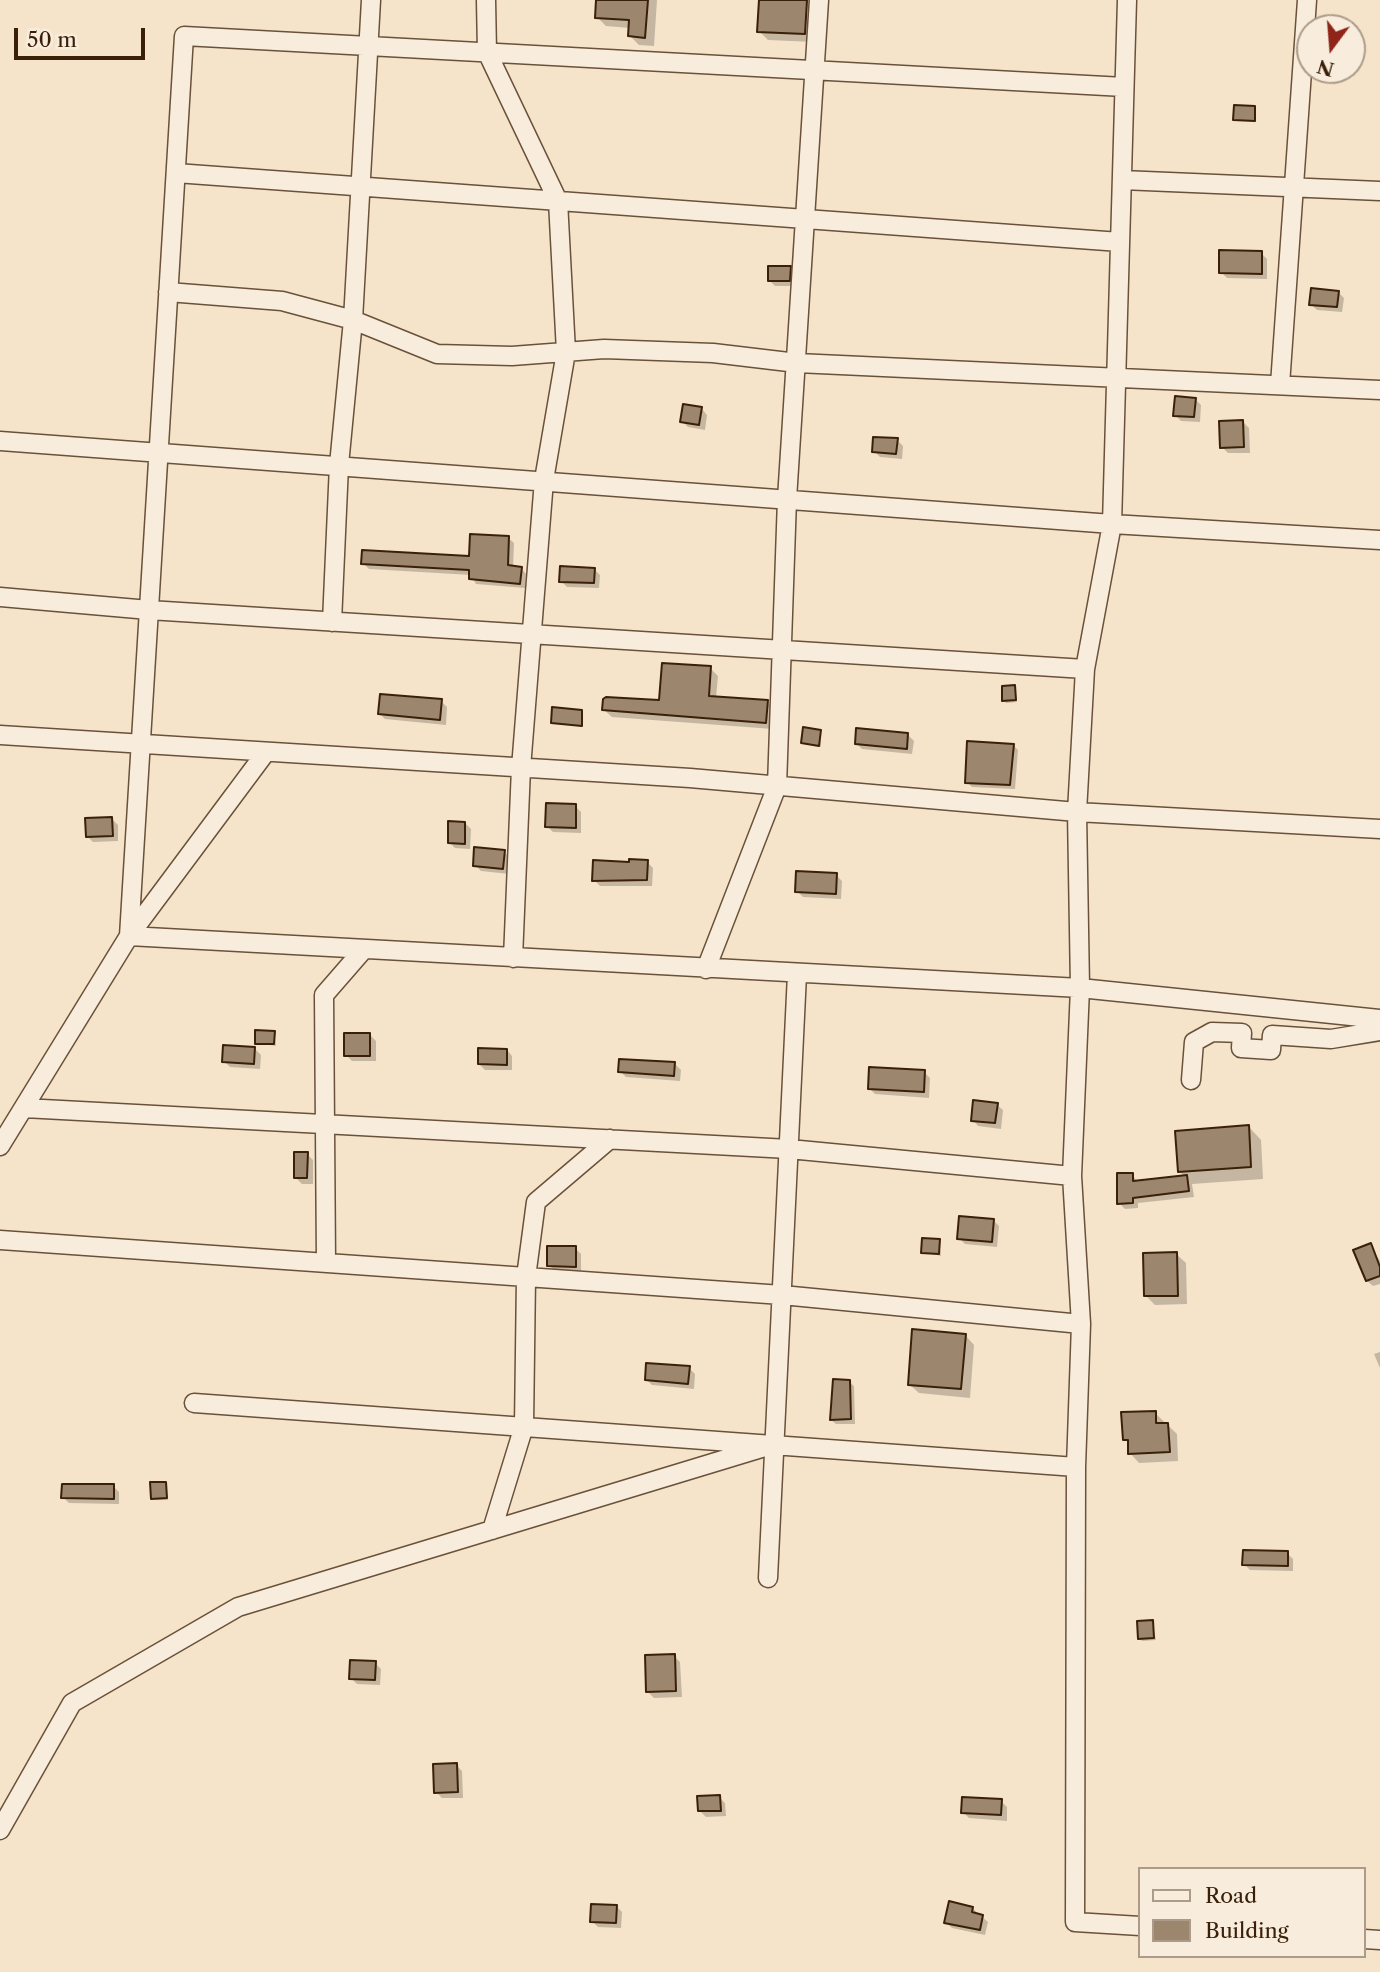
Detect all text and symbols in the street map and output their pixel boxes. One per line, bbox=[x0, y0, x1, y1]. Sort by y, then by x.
scale bar bbox=[18, 14, 149, 58]
north arrow bbox=[1296, 14, 1366, 84]
text: 50 m bbox=[27, 27, 77, 52]
text: N bbox=[1315, 54, 1337, 81]
legend bbox=[1138, 1867, 1366, 1958]
text: Road bbox=[1205, 1883, 1257, 1908]
text: Building bbox=[1205, 1918, 1289, 1943]

